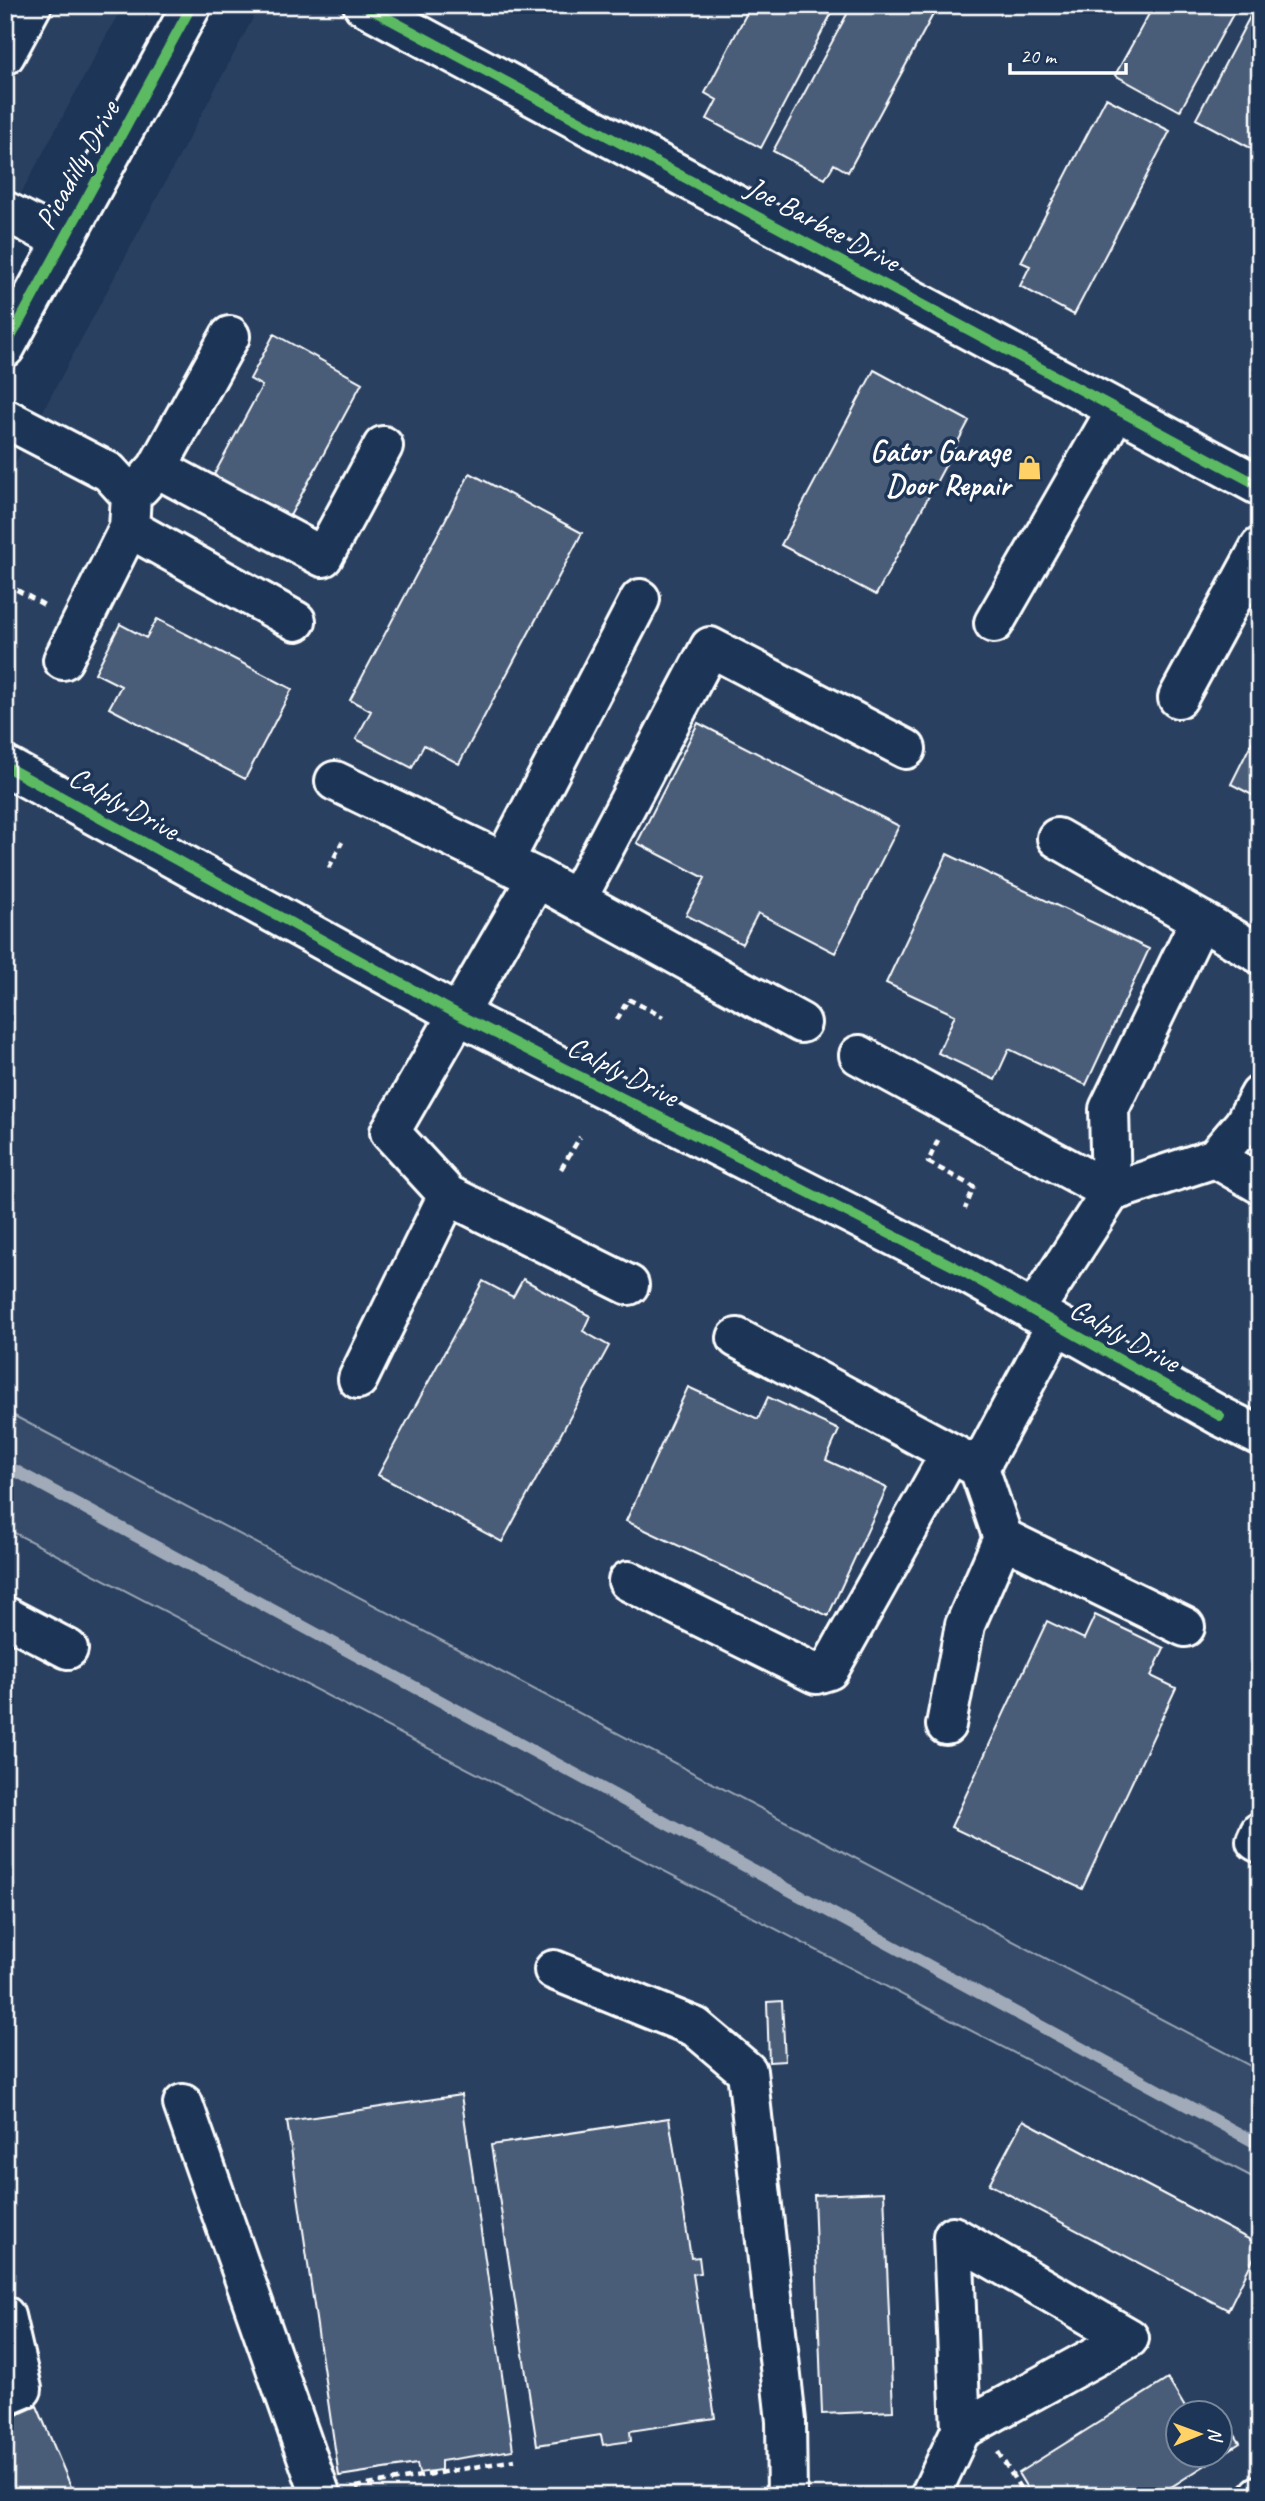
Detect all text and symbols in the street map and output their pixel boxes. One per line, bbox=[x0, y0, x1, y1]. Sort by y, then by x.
scale bar bbox=[1010, 32, 1125, 76]
text: 20 m bbox=[1020, 43, 1058, 69]
street label: Picadilly Drive bbox=[26, 92, 129, 236]
street label: Joe Barbee Drive bbox=[738, 167, 908, 281]
place label: Gator Garage Door Repair bbox=[870, 432, 1013, 504]
shop icon: Gator Garage Door Repair bbox=[1016, 454, 1044, 482]
street label: Calply Drive bbox=[62, 757, 188, 850]
street label: Calply Drive bbox=[561, 1027, 687, 1116]
street label: Calply Drive bbox=[1063, 1289, 1189, 1382]
north arrow bbox=[1164, 2400, 1234, 2470]
text: N bbox=[1203, 2428, 1227, 2443]

